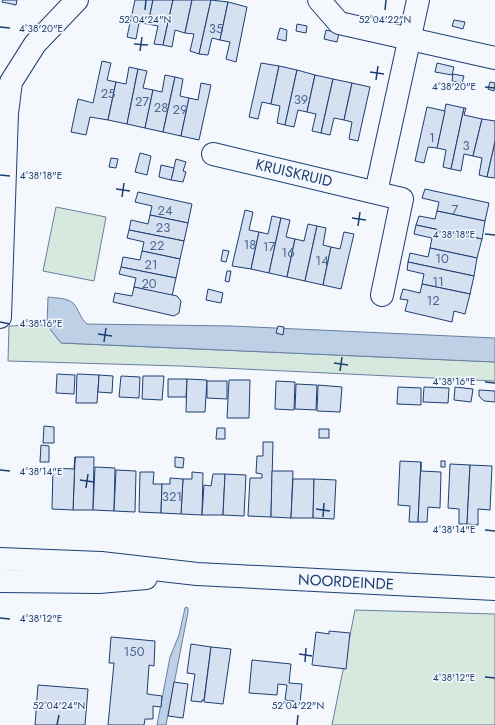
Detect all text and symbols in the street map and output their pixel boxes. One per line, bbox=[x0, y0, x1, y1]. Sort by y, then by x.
text: 52°04'24"N bbox=[119, 12, 171, 27]
text: 52°04'22"N bbox=[359, 12, 411, 27]
house number: 35 bbox=[209, 19, 223, 38]
text: 4°38'20"E bbox=[19, 21, 63, 36]
text: 4°38'20"E bbox=[432, 79, 476, 94]
house number: 25 bbox=[101, 84, 115, 103]
house number: 39 bbox=[294, 90, 308, 109]
house number: 27 bbox=[135, 92, 149, 111]
house number: 28 bbox=[154, 98, 168, 117]
house number: 29 bbox=[173, 100, 187, 119]
house number: 1 bbox=[429, 128, 435, 147]
house number: 3 bbox=[462, 136, 470, 155]
street label: KRUISKRUID bbox=[253, 153, 335, 193]
text: 4°38'18"E bbox=[20, 168, 62, 183]
house number: 7 bbox=[452, 200, 459, 219]
house number: 24 bbox=[158, 201, 173, 220]
house number: 23 bbox=[156, 218, 170, 237]
text: 4°38'18"E bbox=[433, 227, 475, 242]
house number: 18 bbox=[244, 235, 256, 254]
house number: 22 bbox=[150, 236, 164, 255]
house number: 17 bbox=[263, 237, 276, 256]
house number: 16 bbox=[281, 243, 295, 262]
house number: 10 bbox=[435, 249, 449, 268]
house number: 14 bbox=[315, 251, 329, 270]
house number: 21 bbox=[144, 255, 158, 274]
house number: 11 bbox=[432, 272, 444, 291]
house number: 20 bbox=[141, 274, 157, 293]
house number: 12 bbox=[426, 291, 440, 310]
text: 4°38'16"E bbox=[20, 316, 62, 331]
text: 4°38'16"E bbox=[433, 374, 475, 389]
text: 4°38'14"E bbox=[20, 464, 62, 479]
house number: 321 bbox=[162, 487, 182, 506]
text: 4°38'14"E bbox=[433, 522, 475, 537]
street label: NOORDEINDE bbox=[298, 569, 394, 595]
text: 4°38'12"E bbox=[20, 611, 62, 626]
house number: 150 bbox=[124, 642, 145, 661]
text: 4°38'12"E bbox=[433, 670, 475, 685]
text: 52°04'24"N bbox=[33, 698, 85, 713]
text: 52°04'22"N bbox=[272, 698, 324, 713]

